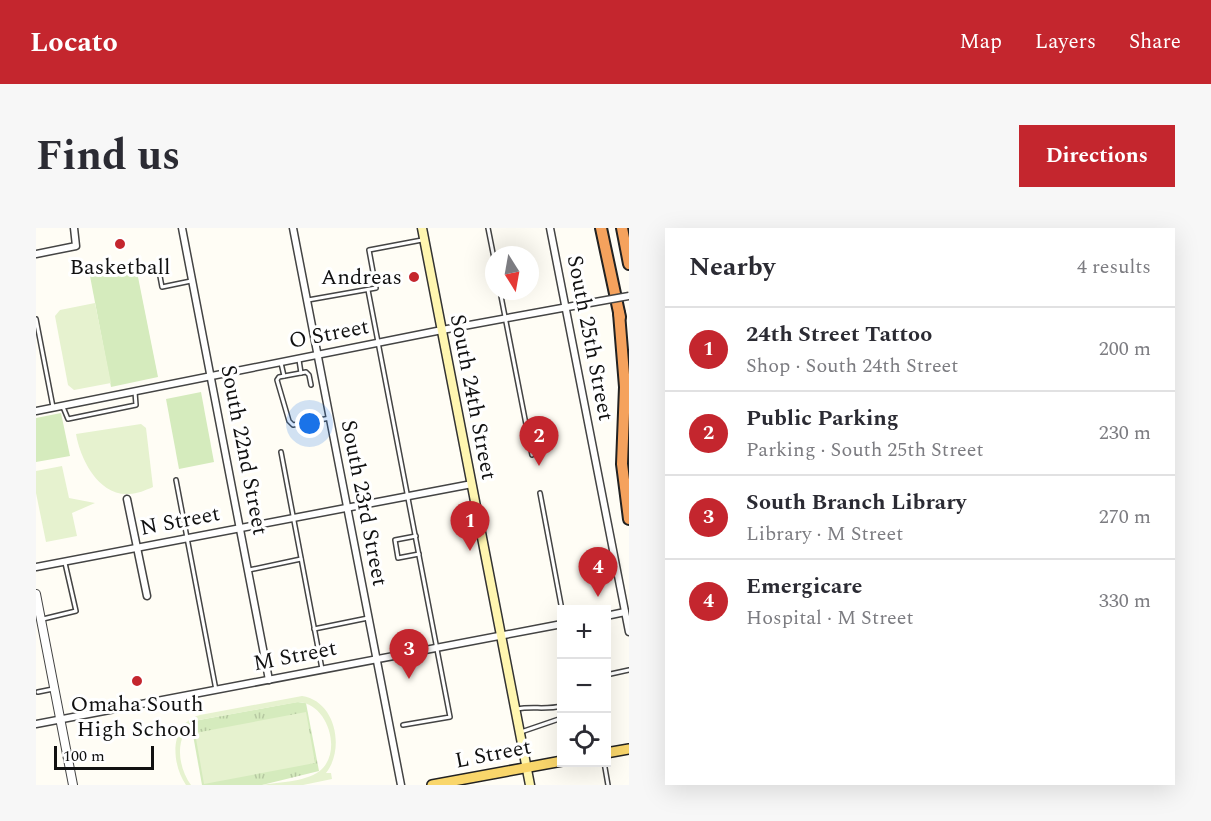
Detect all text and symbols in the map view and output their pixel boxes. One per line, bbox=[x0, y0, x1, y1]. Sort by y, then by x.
text: Locato bbox=[30, 21, 118, 64]
text: Map bbox=[960, 26, 1002, 58]
text: Layers bbox=[1035, 26, 1096, 58]
text: Share bbox=[1129, 26, 1181, 58]
text: Find us bbox=[36, 125, 180, 188]
button: Directions bbox=[1019, 125, 1175, 187]
marker: Basketball bbox=[113, 237, 127, 251]
north arrow bbox=[485, 246, 539, 300]
text: Nearby bbox=[689, 247, 775, 287]
place label: Basketball bbox=[69, 251, 171, 284]
street label: South 25th Street bbox=[558, 252, 622, 424]
text: 4 results bbox=[1077, 252, 1151, 282]
place label: Andreas bbox=[321, 261, 402, 294]
marker: Andreas bbox=[407, 270, 421, 284]
street label: O Street bbox=[286, 310, 372, 358]
street label: South 24th Street bbox=[441, 311, 505, 483]
text: 24th Street Tattoo bbox=[746, 318, 932, 351]
text: 1 bbox=[703, 334, 714, 364]
text: 200 m bbox=[1099, 334, 1151, 364]
text: Shop · South 24th Street bbox=[746, 351, 958, 381]
street label: South 22nd Street bbox=[211, 362, 277, 538]
text: Public Parking bbox=[746, 402, 899, 435]
your location bbox=[295, 409, 324, 438]
pin: 2 bbox=[520, 416, 558, 466]
street label: South 23rd Street bbox=[332, 417, 396, 589]
text: 2 bbox=[703, 418, 714, 448]
text: 230 m bbox=[1099, 418, 1151, 448]
text: Parking · South 25th Street bbox=[746, 435, 984, 465]
text: South Branch Library bbox=[746, 486, 966, 519]
street label: N Street bbox=[137, 497, 223, 545]
pin: 1 bbox=[450, 502, 490, 551]
text: 3 bbox=[703, 502, 714, 532]
text: 270 m bbox=[1099, 502, 1151, 532]
text: Library · M Street bbox=[746, 519, 903, 549]
pin: 4 bbox=[578, 548, 618, 597]
text: Emergicare bbox=[746, 570, 863, 603]
text: 4 bbox=[703, 586, 714, 616]
text: 330 m bbox=[1099, 586, 1151, 616]
text: Hospital · M Street bbox=[746, 603, 914, 633]
map controls bbox=[557, 605, 611, 767]
button: + bbox=[557, 605, 611, 659]
pin: 3 bbox=[390, 630, 428, 679]
street label: M Street bbox=[250, 632, 340, 680]
button: − bbox=[557, 659, 611, 713]
marker: Omaha South High School bbox=[130, 674, 144, 688]
place label: Omaha South High School bbox=[70, 688, 204, 746]
button: locate bbox=[557, 713, 611, 767]
street label: L Street bbox=[452, 730, 534, 778]
scale bar bbox=[54, 743, 154, 770]
text: 100 m bbox=[63, 744, 105, 768]

